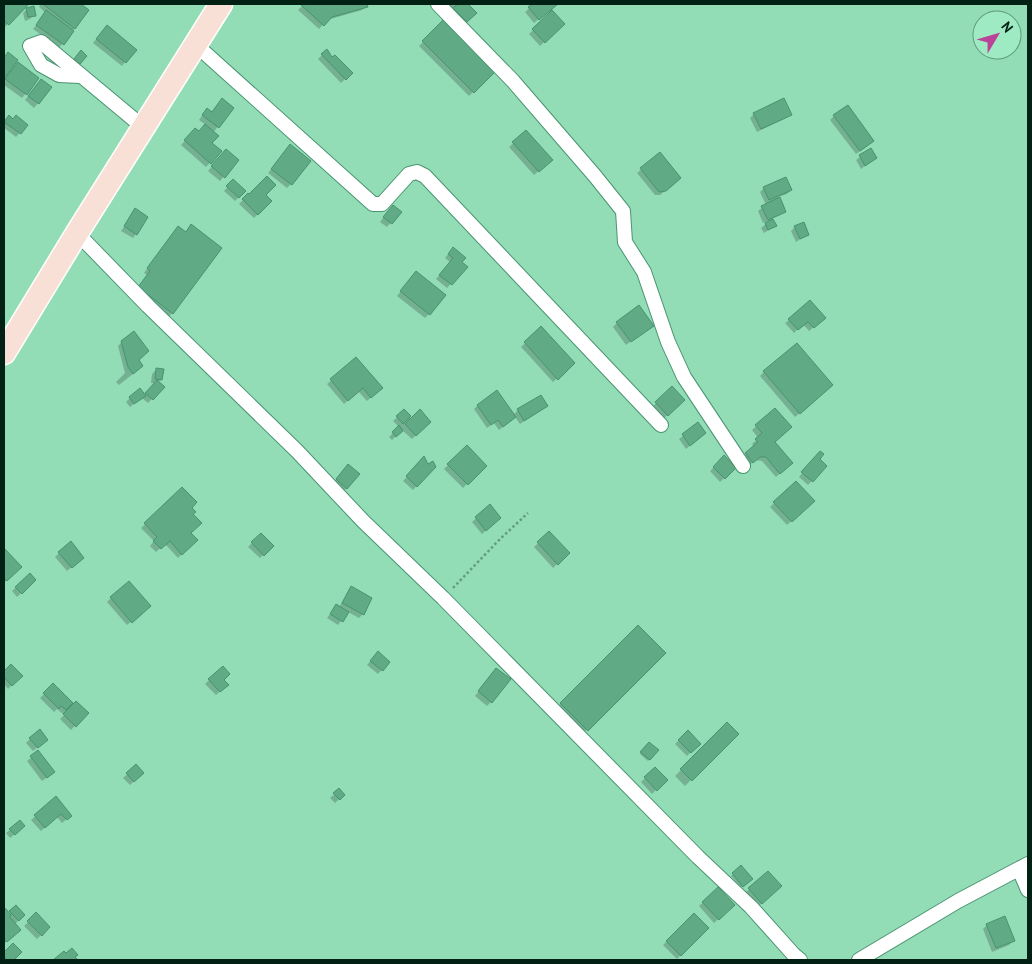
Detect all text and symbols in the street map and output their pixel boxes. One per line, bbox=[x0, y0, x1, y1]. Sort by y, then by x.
north arrow bbox=[972, 10, 1022, 60]
text: N bbox=[997, 18, 1017, 36]

